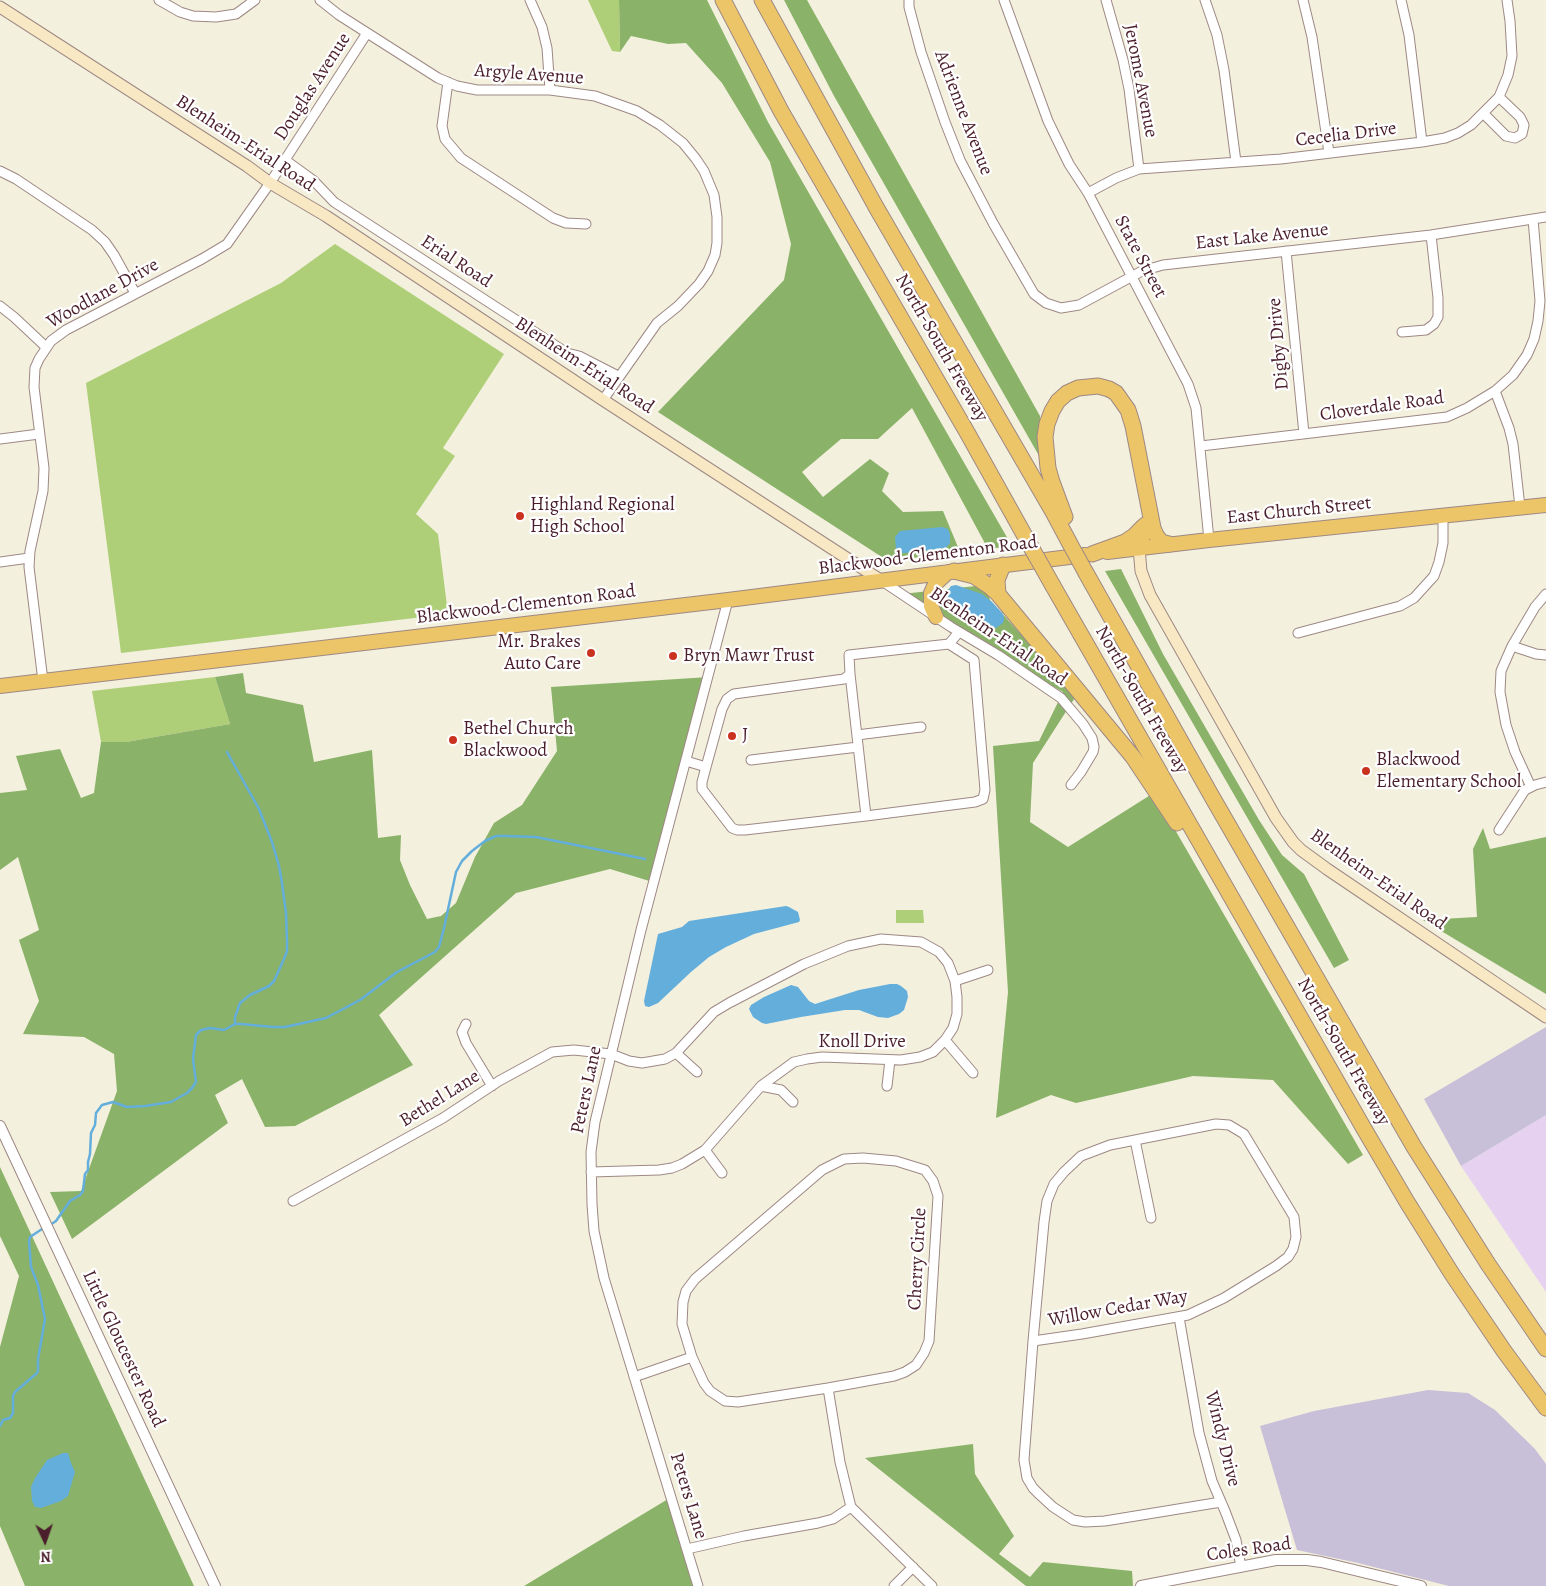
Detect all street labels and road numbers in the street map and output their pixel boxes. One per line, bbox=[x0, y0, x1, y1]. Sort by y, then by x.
street label: Jerome Avenue bbox=[1118, 22, 1162, 140]
street label: Douglas Avenue bbox=[270, 29, 356, 145]
street label: Adrienne Avenue bbox=[929, 47, 997, 179]
street label: Argyle Avenue bbox=[474, 60, 584, 90]
street label: Blenheim-Erial Road bbox=[171, 90, 319, 198]
street label: Cecelia Drive bbox=[1294, 117, 1398, 153]
street label: State Street bbox=[1109, 212, 1171, 302]
street label: East Lake Avenue bbox=[1194, 219, 1330, 255]
street label: Erial Road bbox=[416, 231, 496, 293]
street label: Woodlane Drive bbox=[43, 254, 163, 334]
street label: North-South Freeway bbox=[889, 270, 993, 426]
street label: Digby Drive bbox=[1264, 297, 1294, 391]
street label: Blenheim-Erial Road bbox=[510, 312, 658, 420]
street label: Cloverdale Road bbox=[1319, 387, 1445, 427]
street label: East Church Street bbox=[1225, 492, 1373, 530]
street label: Blackwood-Clementon Road bbox=[817, 531, 1039, 581]
street label: Blackwood-Clementon Road bbox=[415, 580, 637, 630]
street label: Blenheim-Erial Road bbox=[925, 582, 1071, 692]
street label: North-South Freeway bbox=[1089, 622, 1193, 778]
street label: Blenheim-Erial Road bbox=[1305, 824, 1451, 936]
street label: North-South Freeway bbox=[1291, 974, 1395, 1130]
street label: Knoll Drive bbox=[818, 1031, 906, 1053]
street label: Peters Lane bbox=[567, 1044, 607, 1136]
street label: Bethel Lane bbox=[396, 1065, 484, 1133]
street label: Cherry Circle bbox=[904, 1207, 932, 1311]
street label: Little Gloucester Road bbox=[77, 1267, 169, 1431]
street label: Willow Cedar Way bbox=[1047, 1286, 1189, 1332]
street label: Windy Drive bbox=[1199, 1389, 1245, 1489]
street label: Peters Lane bbox=[664, 1450, 712, 1542]
street label: Coles Road bbox=[1205, 1533, 1293, 1567]

